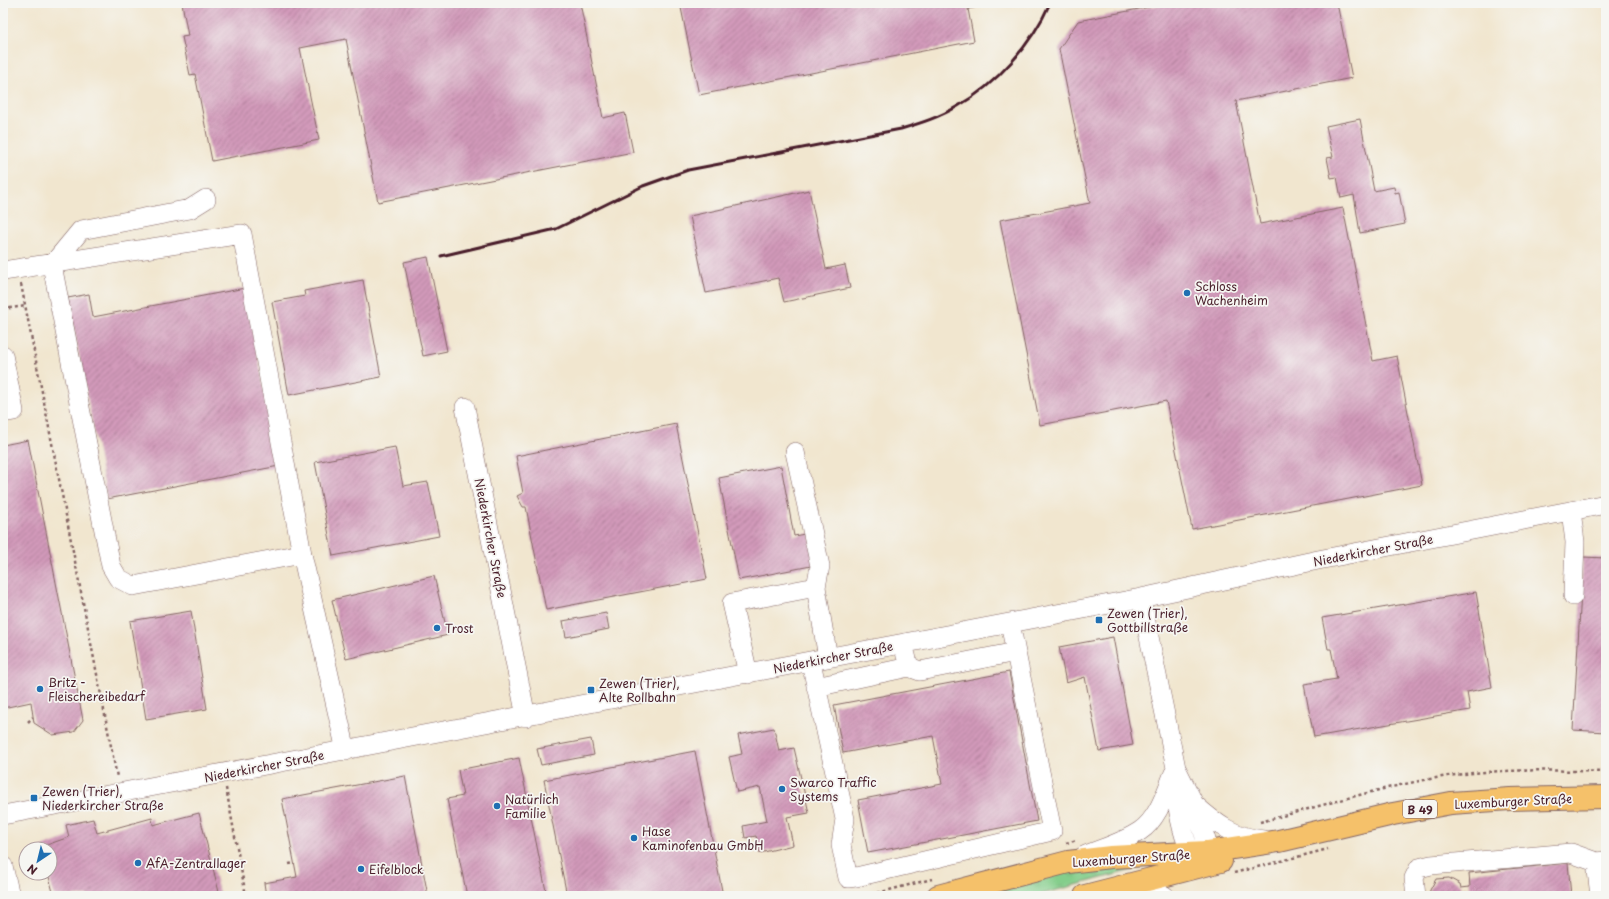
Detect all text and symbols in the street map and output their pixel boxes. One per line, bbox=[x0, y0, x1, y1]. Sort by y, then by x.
place label: Schloss Wachenheim bbox=[1195, 277, 1268, 309]
marker: Schloss Wachenheim bbox=[1182, 288, 1192, 298]
street label: Niederkircher Straße bbox=[471, 477, 511, 599]
street label: Niederkircher Straße bbox=[1312, 530, 1434, 570]
place label: Zewen (Trier), Gottbillstraße bbox=[1107, 604, 1188, 636]
marker: Zewen (Trier), Gottbillstraße bbox=[1094, 615, 1104, 625]
place label: Trost bbox=[445, 619, 474, 637]
marker: Trost bbox=[432, 623, 442, 633]
street label: Niederkircher Straße bbox=[772, 637, 894, 677]
place label: Britz - Fleischereibedarf bbox=[48, 673, 146, 705]
place label: Zewen (Trier), Alte Rollbahn bbox=[599, 674, 680, 706]
marker: Britz - Fleischereibedarf bbox=[35, 684, 45, 694]
marker: Zewen (Trier), Alte Rollbahn bbox=[586, 685, 596, 695]
street label: Niederkircher Straße bbox=[203, 746, 325, 786]
place label: Swarco Traffic Systems bbox=[790, 773, 877, 805]
place label: Zewen (Trier), Niederkircher Straße bbox=[42, 782, 164, 814]
marker: Swarco Traffic Systems bbox=[777, 784, 787, 794]
street label: Luxemburger Straße bbox=[1454, 789, 1572, 813]
place label: Natürlich Familie bbox=[505, 790, 559, 822]
marker: Zewen (Trier), Niederkircher Straße bbox=[29, 793, 39, 803]
road number: B 49 bbox=[1403, 800, 1437, 818]
marker: Natürlich Familie bbox=[492, 801, 502, 811]
place label: Hase Kaminofenbau GmbH bbox=[642, 822, 764, 854]
marker: Hase Kaminofenbau GmbH bbox=[629, 833, 639, 843]
north arrow bbox=[18, 841, 58, 881]
street label: Luxemburger Straße bbox=[1072, 845, 1190, 871]
place label: AfA-Zentrallager bbox=[146, 854, 246, 872]
marker: AfA-Zentrallager bbox=[133, 858, 143, 868]
text: N bbox=[23, 860, 40, 879]
place label: Eifelblock bbox=[369, 860, 424, 878]
marker: Eifelblock bbox=[356, 864, 366, 874]

